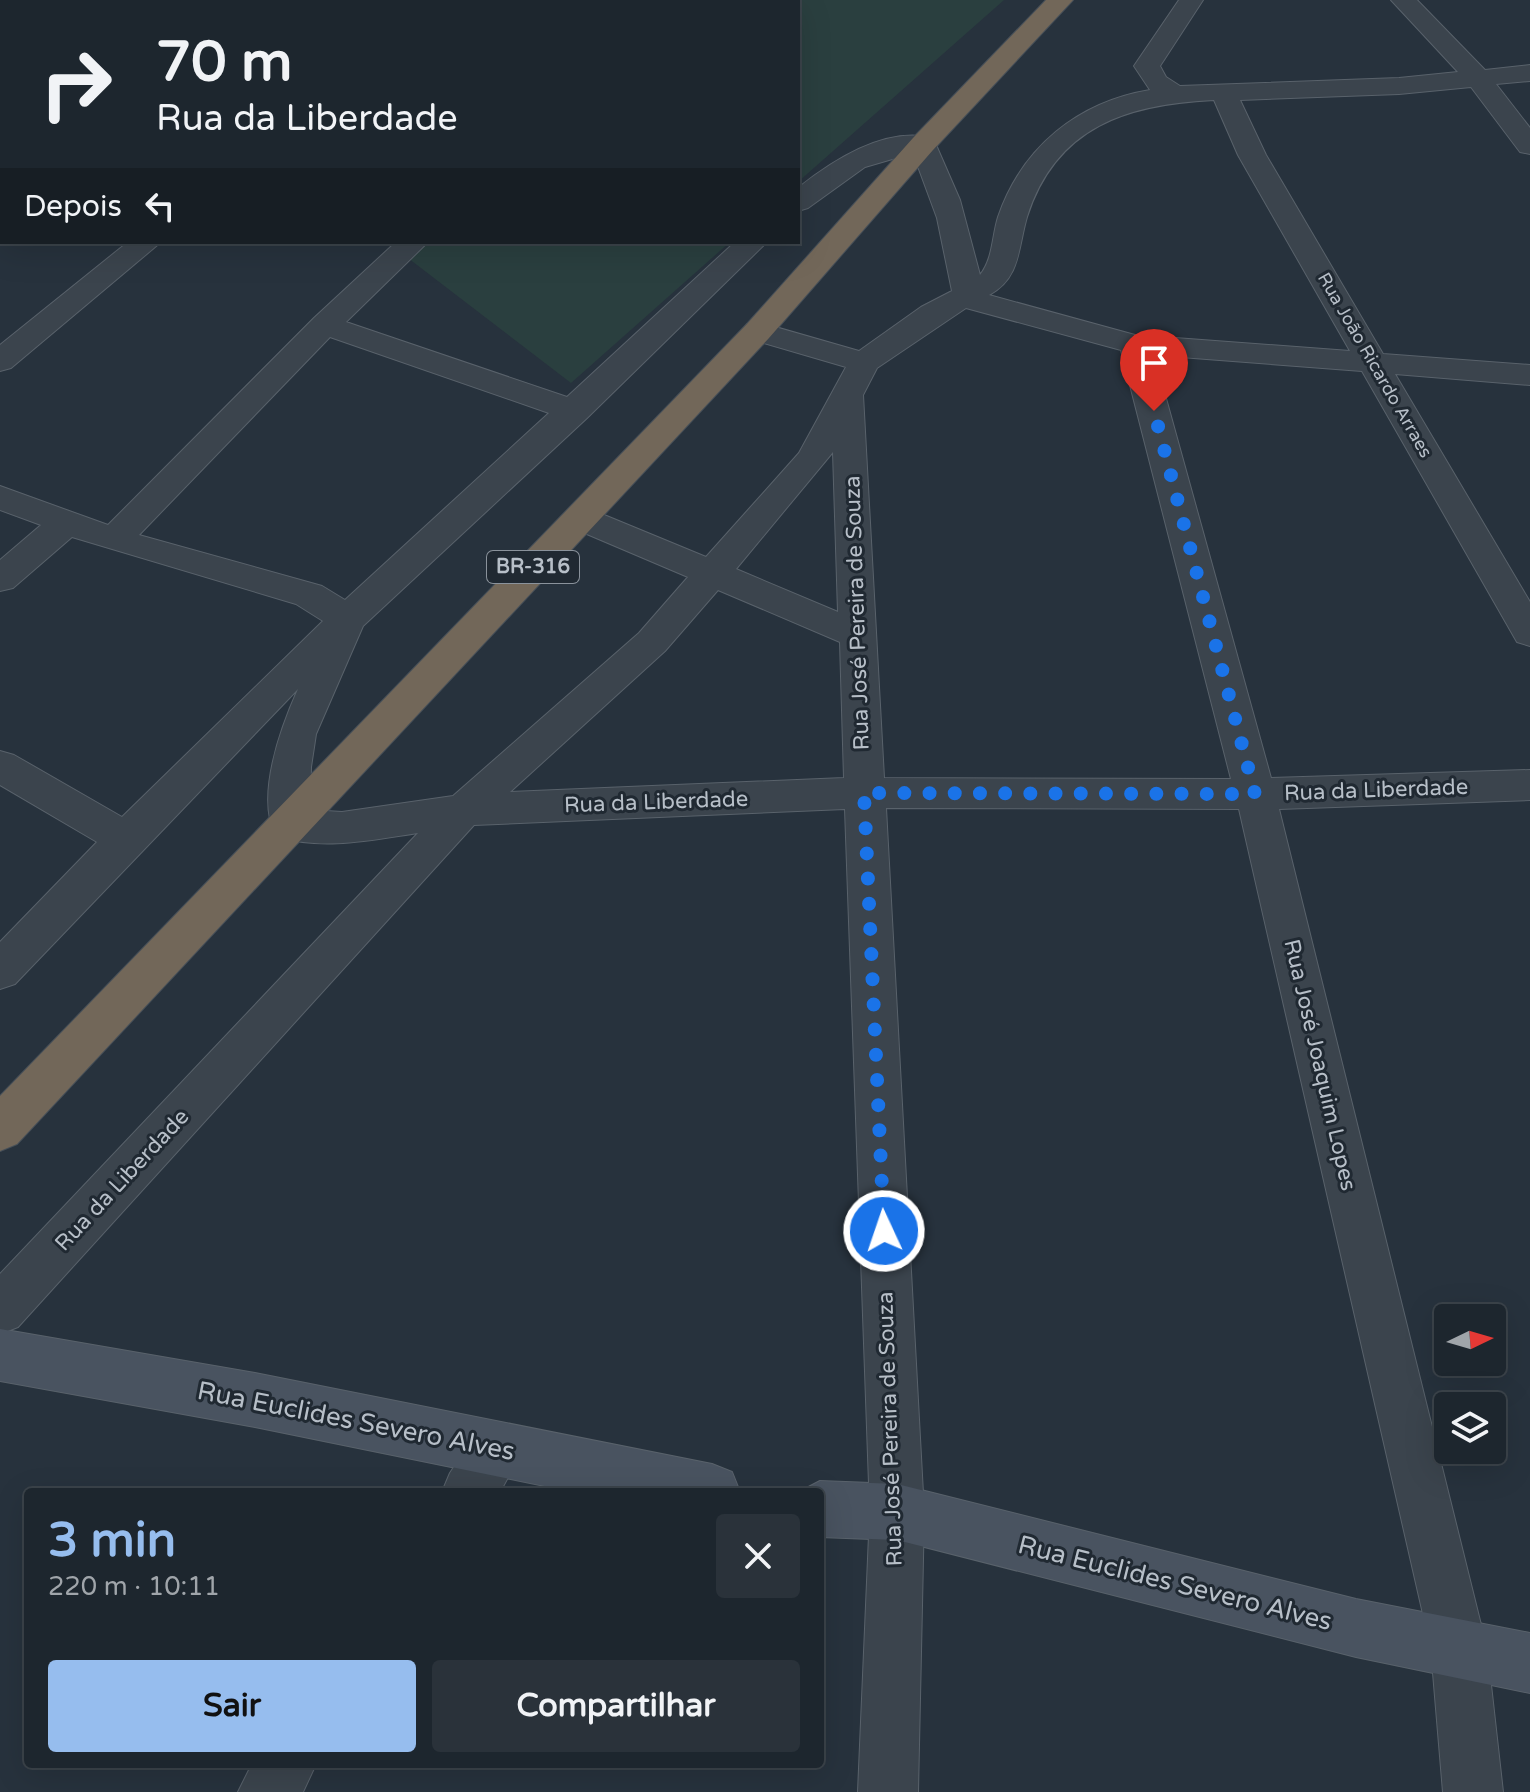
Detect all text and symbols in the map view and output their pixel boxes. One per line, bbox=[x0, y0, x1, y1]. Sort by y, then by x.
text: 70 m bbox=[156, 29, 292, 96]
icon: right bbox=[24, 32, 128, 136]
text: Rua da Liberdade bbox=[156, 97, 458, 140]
icon: left bbox=[138, 184, 182, 228]
text: Depois bbox=[24, 188, 122, 225]
street label: Rua João Ricardo Arraes bbox=[1313, 268, 1437, 462]
pin bbox=[1120, 329, 1188, 411]
icon: arrive bbox=[1132, 341, 1176, 385]
street label: Rua José Pereira de Souza bbox=[839, 475, 875, 751]
road number: BR-316 bbox=[487, 551, 579, 583]
street label: Rua da Liberdade bbox=[1283, 774, 1469, 806]
street label: Rua da Liberdade bbox=[563, 786, 749, 818]
street label: Rua José Joaquim Lopes bbox=[1278, 937, 1362, 1193]
street label: Rua da Liberdade bbox=[50, 1104, 194, 1256]
position arrow bbox=[842, 1189, 926, 1273]
street label: Rua José Pereira de Souza bbox=[872, 1291, 908, 1567]
north arrow bbox=[1434, 1304, 1506, 1376]
map controls bbox=[1434, 1304, 1506, 1464]
street label: Rua Euclides Severo Alves bbox=[195, 1375, 517, 1467]
button: layers bbox=[1434, 1392, 1506, 1464]
text: 3 min bbox=[48, 1512, 176, 1570]
button: close bbox=[716, 1514, 800, 1598]
street label: Rua Euclides Severo Alves bbox=[1015, 1529, 1335, 1637]
text: 220 m · 10:11 bbox=[48, 1571, 220, 1602]
button: Sair bbox=[48, 1660, 416, 1752]
button: Compartilhar bbox=[432, 1660, 800, 1752]

